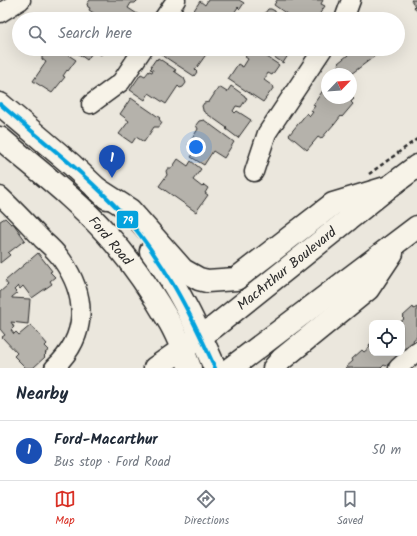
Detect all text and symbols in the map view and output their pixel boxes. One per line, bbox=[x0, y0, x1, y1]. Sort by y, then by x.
search box bbox=[12, 12, 405, 56]
text: Search here bbox=[58, 22, 132, 46]
icon: search bbox=[26, 23, 48, 45]
north arrow bbox=[321, 68, 357, 104]
your location bbox=[186, 137, 206, 157]
pin: 1 bbox=[99, 145, 125, 178]
line badge: 79 bbox=[116, 210, 139, 229]
street label: Ford Road bbox=[83, 211, 138, 271]
text: 79 bbox=[123, 212, 134, 230]
street label: MacArthur Boulevard bbox=[232, 221, 342, 316]
map controls bbox=[369, 320, 405, 356]
button: locate bbox=[369, 320, 405, 356]
text: Nearby bbox=[16, 381, 68, 408]
text: Ford-Macarthur bbox=[54, 428, 158, 452]
text: 1 bbox=[27, 440, 31, 461]
text: 50 m bbox=[372, 440, 401, 461]
text: Bus stop · Ford Road bbox=[54, 452, 170, 473]
tab: Map bbox=[54, 488, 76, 530]
tab: Directions bbox=[184, 488, 229, 530]
tab: Saved bbox=[337, 488, 363, 530]

